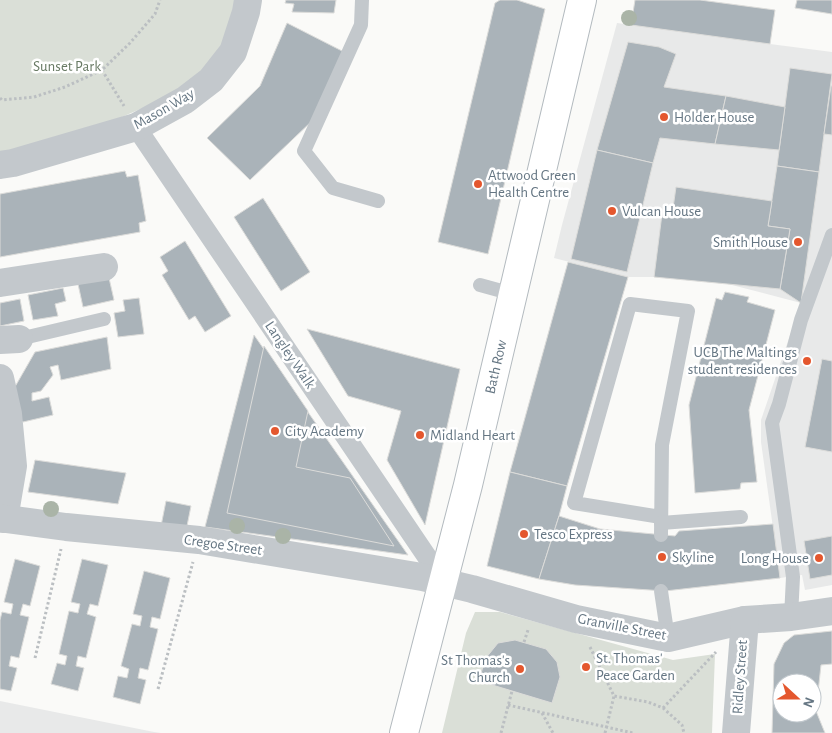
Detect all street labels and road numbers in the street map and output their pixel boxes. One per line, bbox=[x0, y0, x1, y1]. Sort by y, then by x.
street label: Mason Way bbox=[131, 85, 197, 132]
street label: Langley Walk bbox=[262, 319, 318, 391]
street label: Bath Row bbox=[482, 338, 510, 396]
street label: Cregoe Street bbox=[183, 532, 263, 558]
street label: Granville Street bbox=[577, 611, 668, 643]
street label: Ridley Street bbox=[730, 639, 750, 715]

